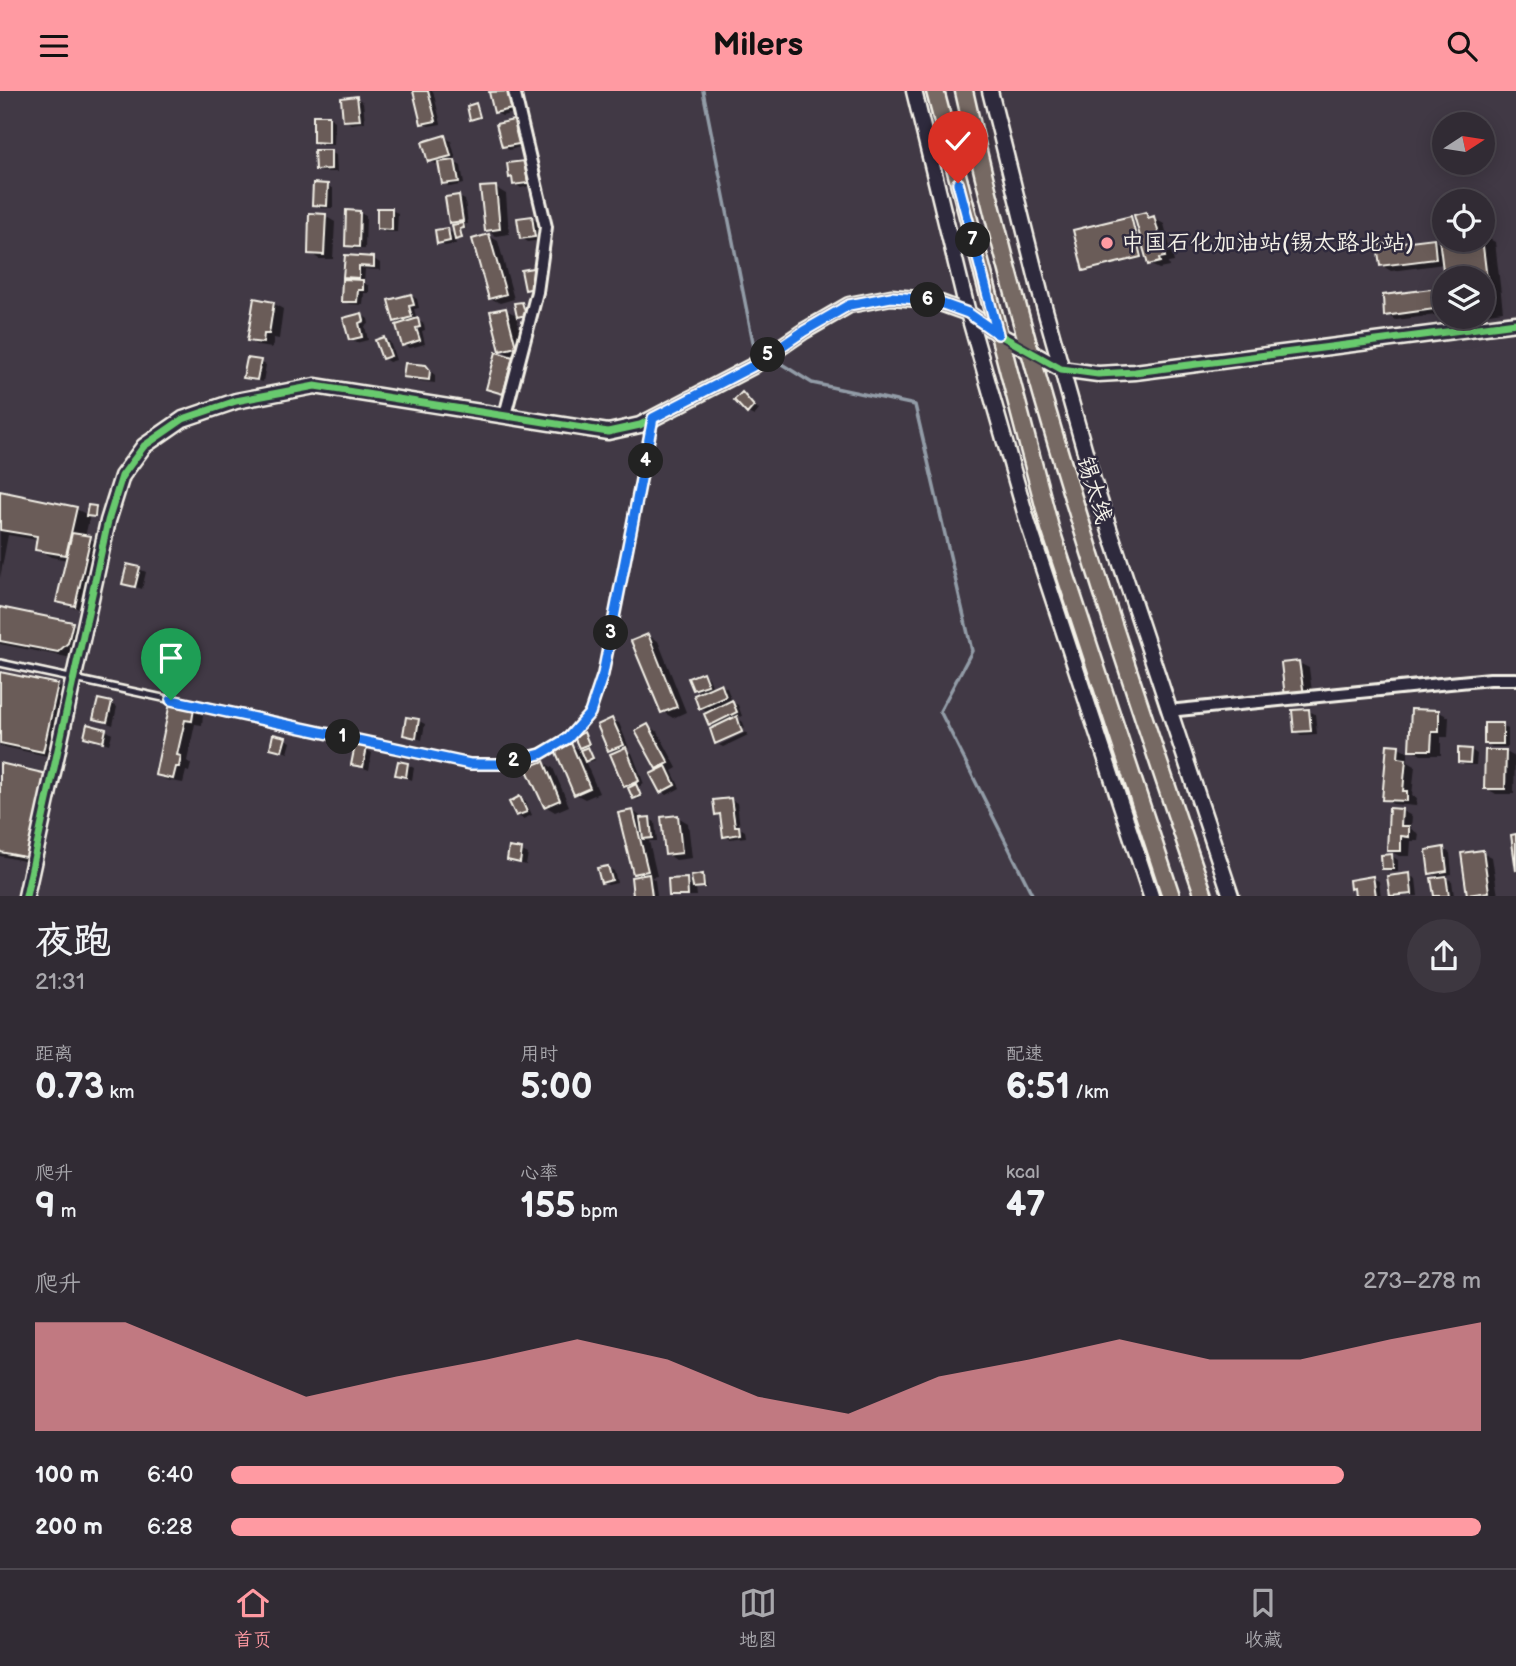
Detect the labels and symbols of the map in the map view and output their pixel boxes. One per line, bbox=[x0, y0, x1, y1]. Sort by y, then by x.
pin bbox=[928, 111, 988, 183]
north arrow bbox=[1432, 112, 1494, 175]
pin: 7 bbox=[956, 223, 990, 257]
place label: 中国石化加油站(锡太路北站) bbox=[1121, 229, 1414, 257]
marker: 中国石化加油站(锡太路北站) bbox=[1099, 235, 1115, 251]
pin: 6 bbox=[911, 283, 946, 318]
pin: 5 bbox=[750, 337, 786, 373]
pin: 4 bbox=[628, 443, 664, 479]
street label: 锡太线 bbox=[1071, 453, 1117, 527]
pin: 3 bbox=[594, 615, 628, 651]
pin bbox=[141, 628, 201, 700]
pin: 1 bbox=[326, 719, 360, 755]
pin: 2 bbox=[496, 743, 532, 779]

